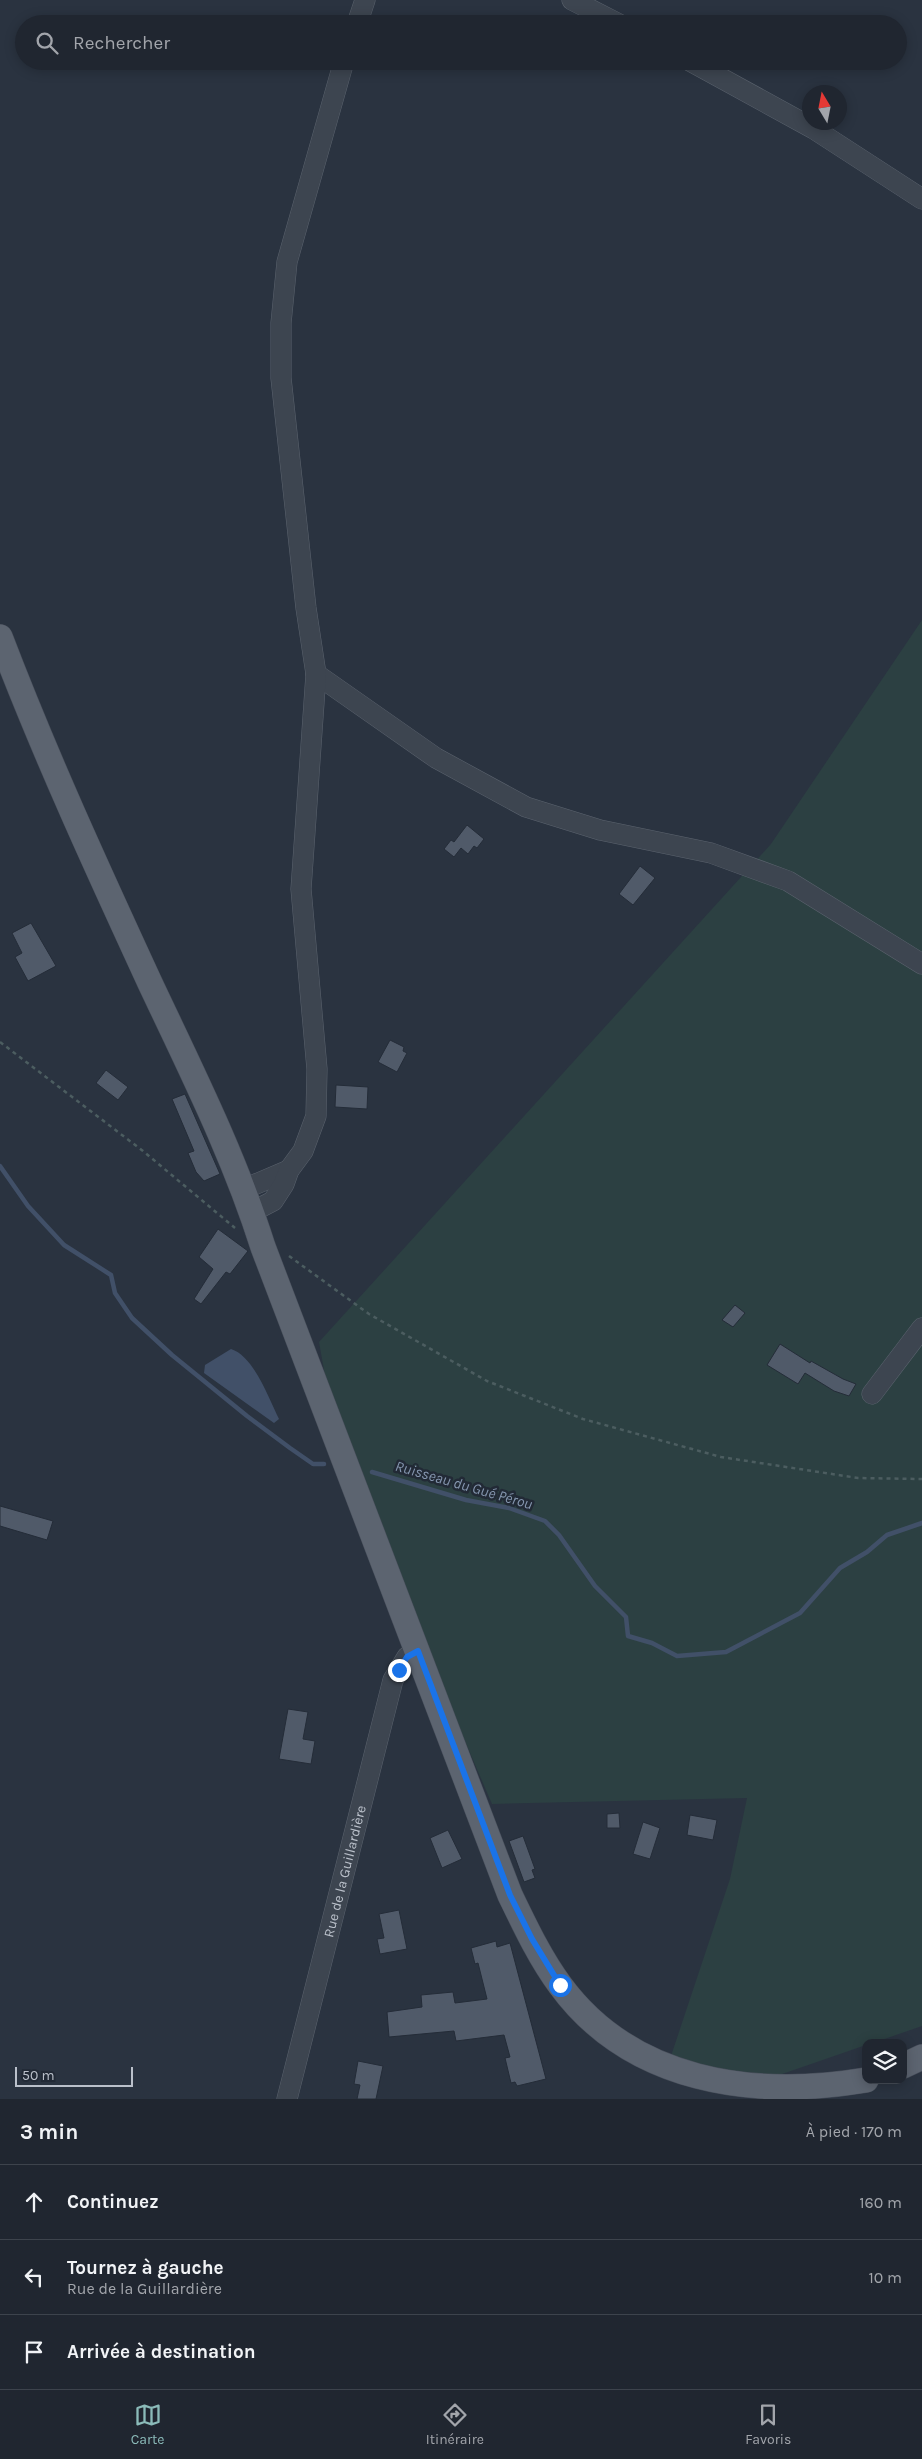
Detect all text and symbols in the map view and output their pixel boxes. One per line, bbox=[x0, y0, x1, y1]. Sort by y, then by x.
search box bbox=[15, 15, 907, 70]
icon: search bbox=[33, 29, 61, 57]
text: Rechercher bbox=[73, 32, 170, 54]
north arrow bbox=[802, 85, 847, 130]
water label: Ruisseau du Gué Pérou bbox=[393, 1457, 535, 1513]
route end bbox=[388, 1659, 411, 1682]
street label: Rue de la Guillardière bbox=[320, 1803, 370, 1939]
route start bbox=[549, 1974, 572, 1997]
map controls bbox=[862, 2039, 907, 2084]
button: layers bbox=[862, 2039, 907, 2084]
scale bar bbox=[15, 2064, 132, 2087]
text: 50 m bbox=[22, 2067, 55, 2084]
text: 3 min bbox=[20, 2120, 78, 2144]
text: À pied · 170 m bbox=[806, 2122, 902, 2141]
icon: ahead bbox=[20, 2188, 48, 2216]
text: Continuez bbox=[67, 2191, 159, 2213]
text: 160 m bbox=[859, 2193, 902, 2212]
text: Tournez à gauche bbox=[67, 2257, 224, 2279]
icon: left bbox=[20, 2263, 48, 2291]
text: 10 m bbox=[868, 2268, 902, 2287]
text: Rue de la Guillardière bbox=[67, 2279, 222, 2298]
icon: arrive bbox=[20, 2338, 48, 2366]
text: Arrivée à destination bbox=[67, 2341, 256, 2363]
tab: Carte bbox=[131, 2401, 164, 2448]
tab: Itinéraire bbox=[426, 2401, 484, 2448]
tab: Favoris bbox=[745, 2401, 791, 2448]

